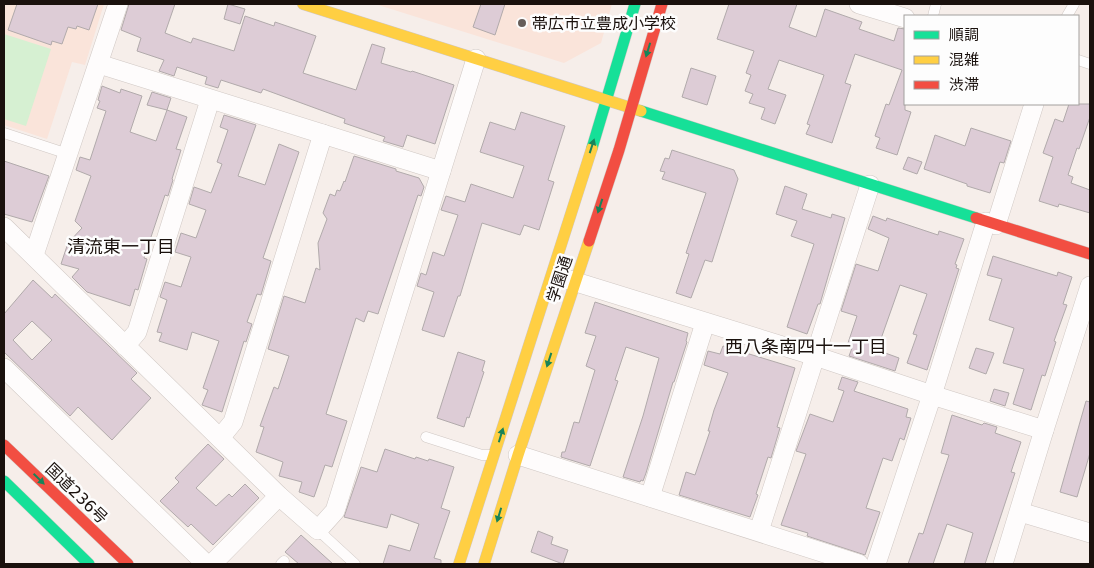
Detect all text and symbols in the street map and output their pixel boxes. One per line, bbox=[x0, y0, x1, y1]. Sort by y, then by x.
place label: 帯広市立豊成小学校 bbox=[532, 14, 676, 33]
legend bbox=[904, 15, 1079, 105]
marker: 帯広市立豊成小学校 bbox=[516, 17, 528, 29]
text: 順調 bbox=[949, 26, 979, 44]
one-way arrow bbox=[643, 43, 651, 58]
text: 混雑 bbox=[949, 51, 979, 69]
text: 渋滞 bbox=[949, 76, 979, 94]
one-way arrow bbox=[589, 139, 597, 154]
one-way arrow bbox=[596, 198, 603, 213]
district label: 清流東一丁目 bbox=[67, 236, 175, 257]
street label: 学園通 bbox=[543, 253, 576, 305]
district label: 西八条南四十一丁目 bbox=[725, 336, 887, 357]
one-way arrow bbox=[545, 353, 553, 368]
one-way arrow bbox=[498, 427, 506, 442]
street label: 国道236号 bbox=[42, 459, 112, 527]
one-way arrow bbox=[33, 473, 45, 485]
one-way arrow bbox=[495, 507, 503, 522]

